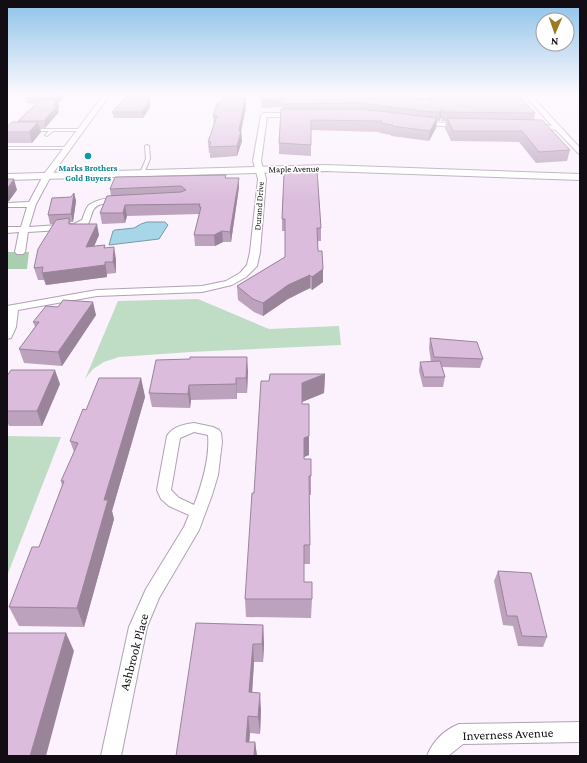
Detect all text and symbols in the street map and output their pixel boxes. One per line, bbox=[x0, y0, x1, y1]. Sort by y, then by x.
north arrow bbox=[535, 12, 575, 52]
text: N bbox=[550, 36, 559, 48]
marker: Marks Brothers Gold Buyers bbox=[83, 151, 93, 161]
place label: Marks Brothers Gold Buyers bbox=[58, 163, 118, 183]
street label: Maple Avenue bbox=[268, 164, 320, 174]
street label: Durand Drive bbox=[252, 181, 266, 231]
street label: Ashbrook Place bbox=[117, 612, 152, 692]
street label: Inverness Avenue bbox=[462, 725, 554, 743]

